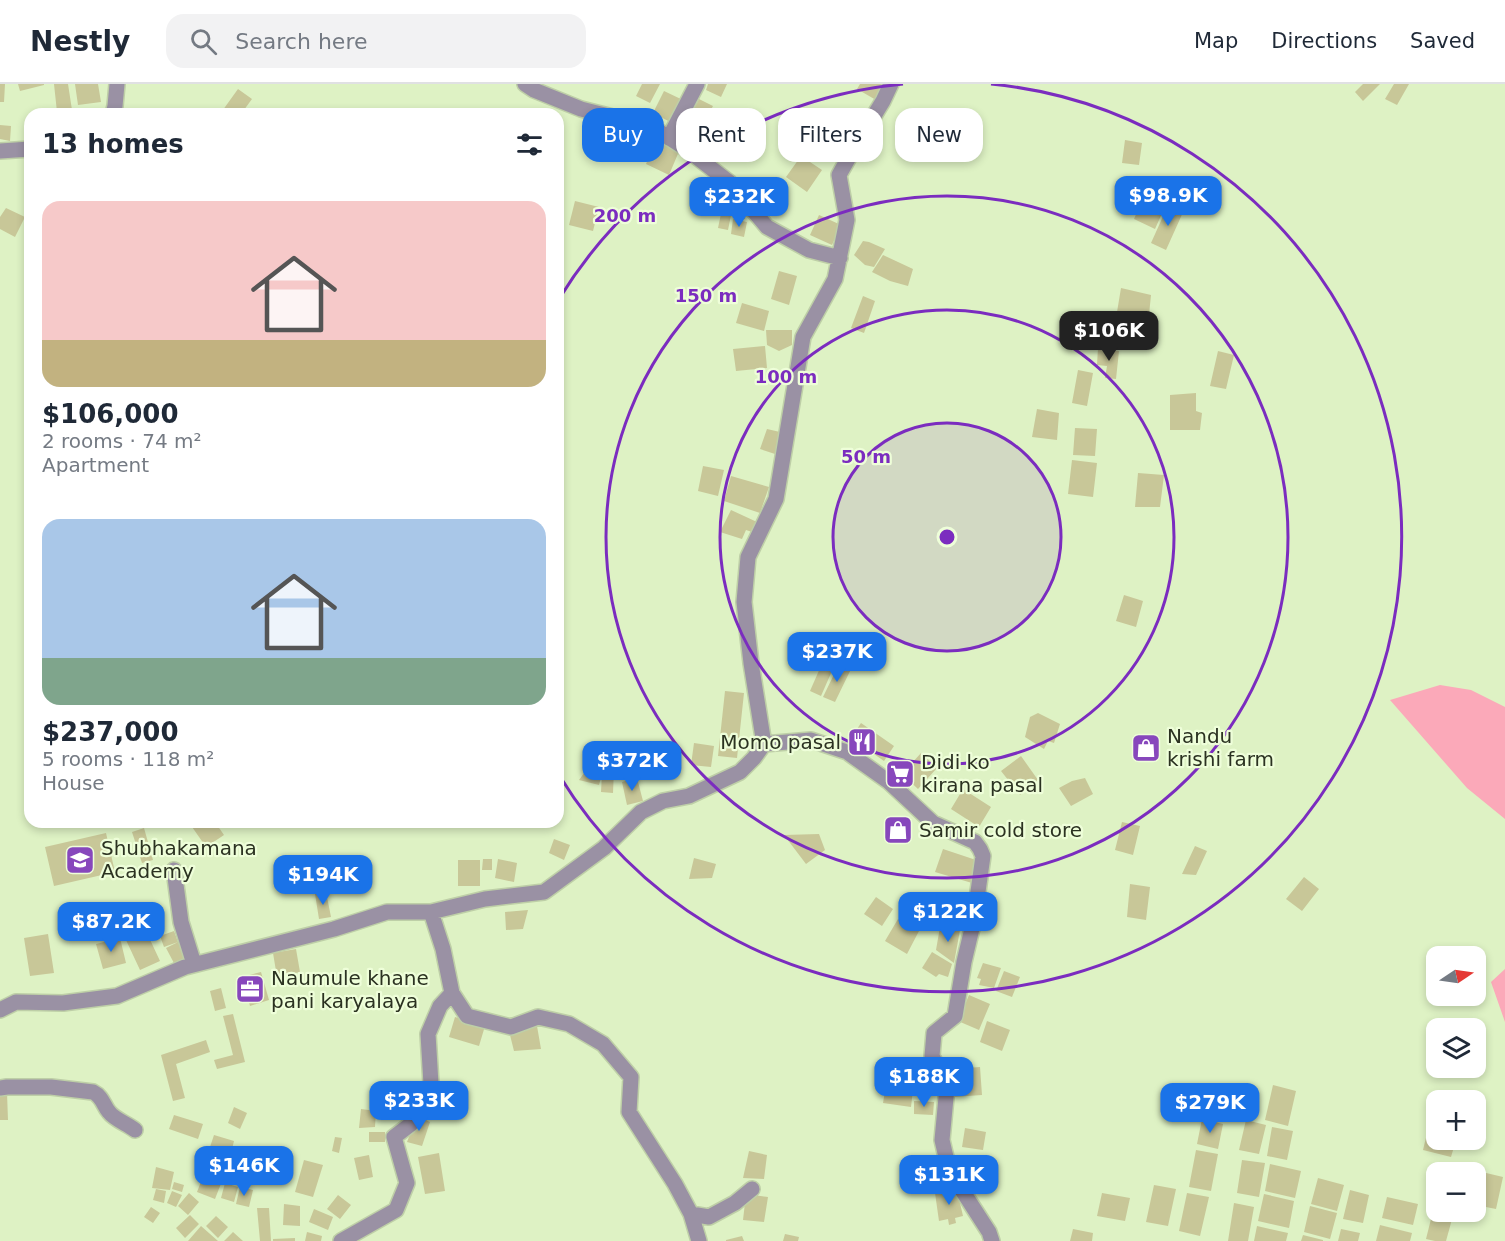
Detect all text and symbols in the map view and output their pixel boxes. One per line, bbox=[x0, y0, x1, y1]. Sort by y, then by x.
search box bbox=[166, 14, 586, 68]
text: Nestly bbox=[30, 25, 130, 58]
icon: search bbox=[187, 25, 220, 58]
text: Search here bbox=[235, 29, 367, 54]
text: Map bbox=[1194, 29, 1238, 53]
text: Directions bbox=[1271, 29, 1377, 53]
text: Saved bbox=[1410, 29, 1475, 53]
chip: Buy bbox=[582, 108, 664, 162]
chip: Rent bbox=[676, 108, 766, 162]
chip: Filters bbox=[778, 108, 883, 162]
chip: New bbox=[895, 108, 983, 162]
icon: filters bbox=[513, 128, 546, 161]
text: 13 homes bbox=[42, 129, 184, 159]
pin: $98.9K bbox=[1119, 176, 1217, 227]
pin: $232K bbox=[697, 177, 781, 228]
text: $98.9K bbox=[1129, 183, 1207, 207]
text: $232K bbox=[703, 184, 775, 208]
text: 200 m bbox=[594, 205, 656, 226]
icon: home bbox=[240, 240, 348, 348]
text: 150 m bbox=[675, 285, 737, 306]
pin: $106K bbox=[1067, 311, 1151, 362]
text: $106K bbox=[1073, 318, 1145, 342]
text: 100 m bbox=[755, 366, 817, 387]
text: $106,000 bbox=[42, 399, 179, 429]
text: 2 rooms · 74 m² bbox=[42, 429, 202, 453]
text: 50 m bbox=[841, 446, 891, 467]
text: Apartment bbox=[42, 453, 149, 477]
centre of rings bbox=[937, 527, 957, 547]
icon: home bbox=[240, 558, 348, 666]
pin: $237K bbox=[795, 632, 879, 683]
text: $237K bbox=[801, 639, 873, 663]
text: $237,000 bbox=[42, 717, 179, 747]
place label: Nandu krishi farm bbox=[1167, 724, 1274, 771]
restaurant icon: Momo pasal bbox=[846, 726, 878, 758]
place label: Momo pasal bbox=[720, 730, 841, 754]
shop icon: Nandu krishi farm bbox=[1130, 732, 1162, 764]
pin: $372K bbox=[590, 741, 674, 792]
text: 5 rooms · 118 m² bbox=[42, 747, 214, 771]
text: $372K bbox=[596, 748, 668, 772]
place label: Didi ko kirana pasal bbox=[921, 750, 1043, 797]
supermarket icon: Didi ko kirana pasal bbox=[884, 758, 916, 790]
text: House bbox=[42, 771, 105, 795]
shop icon: Samir cold store bbox=[882, 814, 914, 846]
place label: Samir cold store bbox=[919, 818, 1082, 842]
place label: Shubhakamana Academy bbox=[101, 836, 257, 883]
school or university icon: Shubhakamana Academy bbox=[64, 844, 96, 876]
pin: $194K bbox=[281, 855, 365, 906]
text: $194K bbox=[287, 862, 359, 886]
pin: $122K bbox=[906, 892, 990, 943]
text: $122K bbox=[912, 899, 984, 923]
pin: $87.2K bbox=[62, 902, 160, 953]
text: $87.2K bbox=[72, 909, 150, 933]
north arrow bbox=[1426, 946, 1486, 1006]
map controls bbox=[1426, 946, 1486, 1222]
place label: Naumule khane pani karyalaya bbox=[271, 966, 429, 1013]
office icon: Naumule khane pani karyalaya bbox=[234, 973, 266, 1005]
button: layers bbox=[1426, 1018, 1486, 1078]
pin: $188K bbox=[882, 1057, 966, 1108]
text: $188K bbox=[888, 1064, 960, 1088]
pin: $233K bbox=[377, 1081, 461, 1132]
pin: $279K bbox=[1168, 1083, 1252, 1134]
text: $233K bbox=[383, 1088, 455, 1112]
text: $279K bbox=[1174, 1090, 1246, 1114]
button: + bbox=[1426, 1090, 1486, 1150]
pin: $146K bbox=[202, 1146, 286, 1197]
text: $146K bbox=[208, 1153, 280, 1177]
pin: $131K bbox=[907, 1155, 991, 1206]
text: $131K bbox=[913, 1162, 985, 1186]
button: − bbox=[1426, 1162, 1486, 1222]

